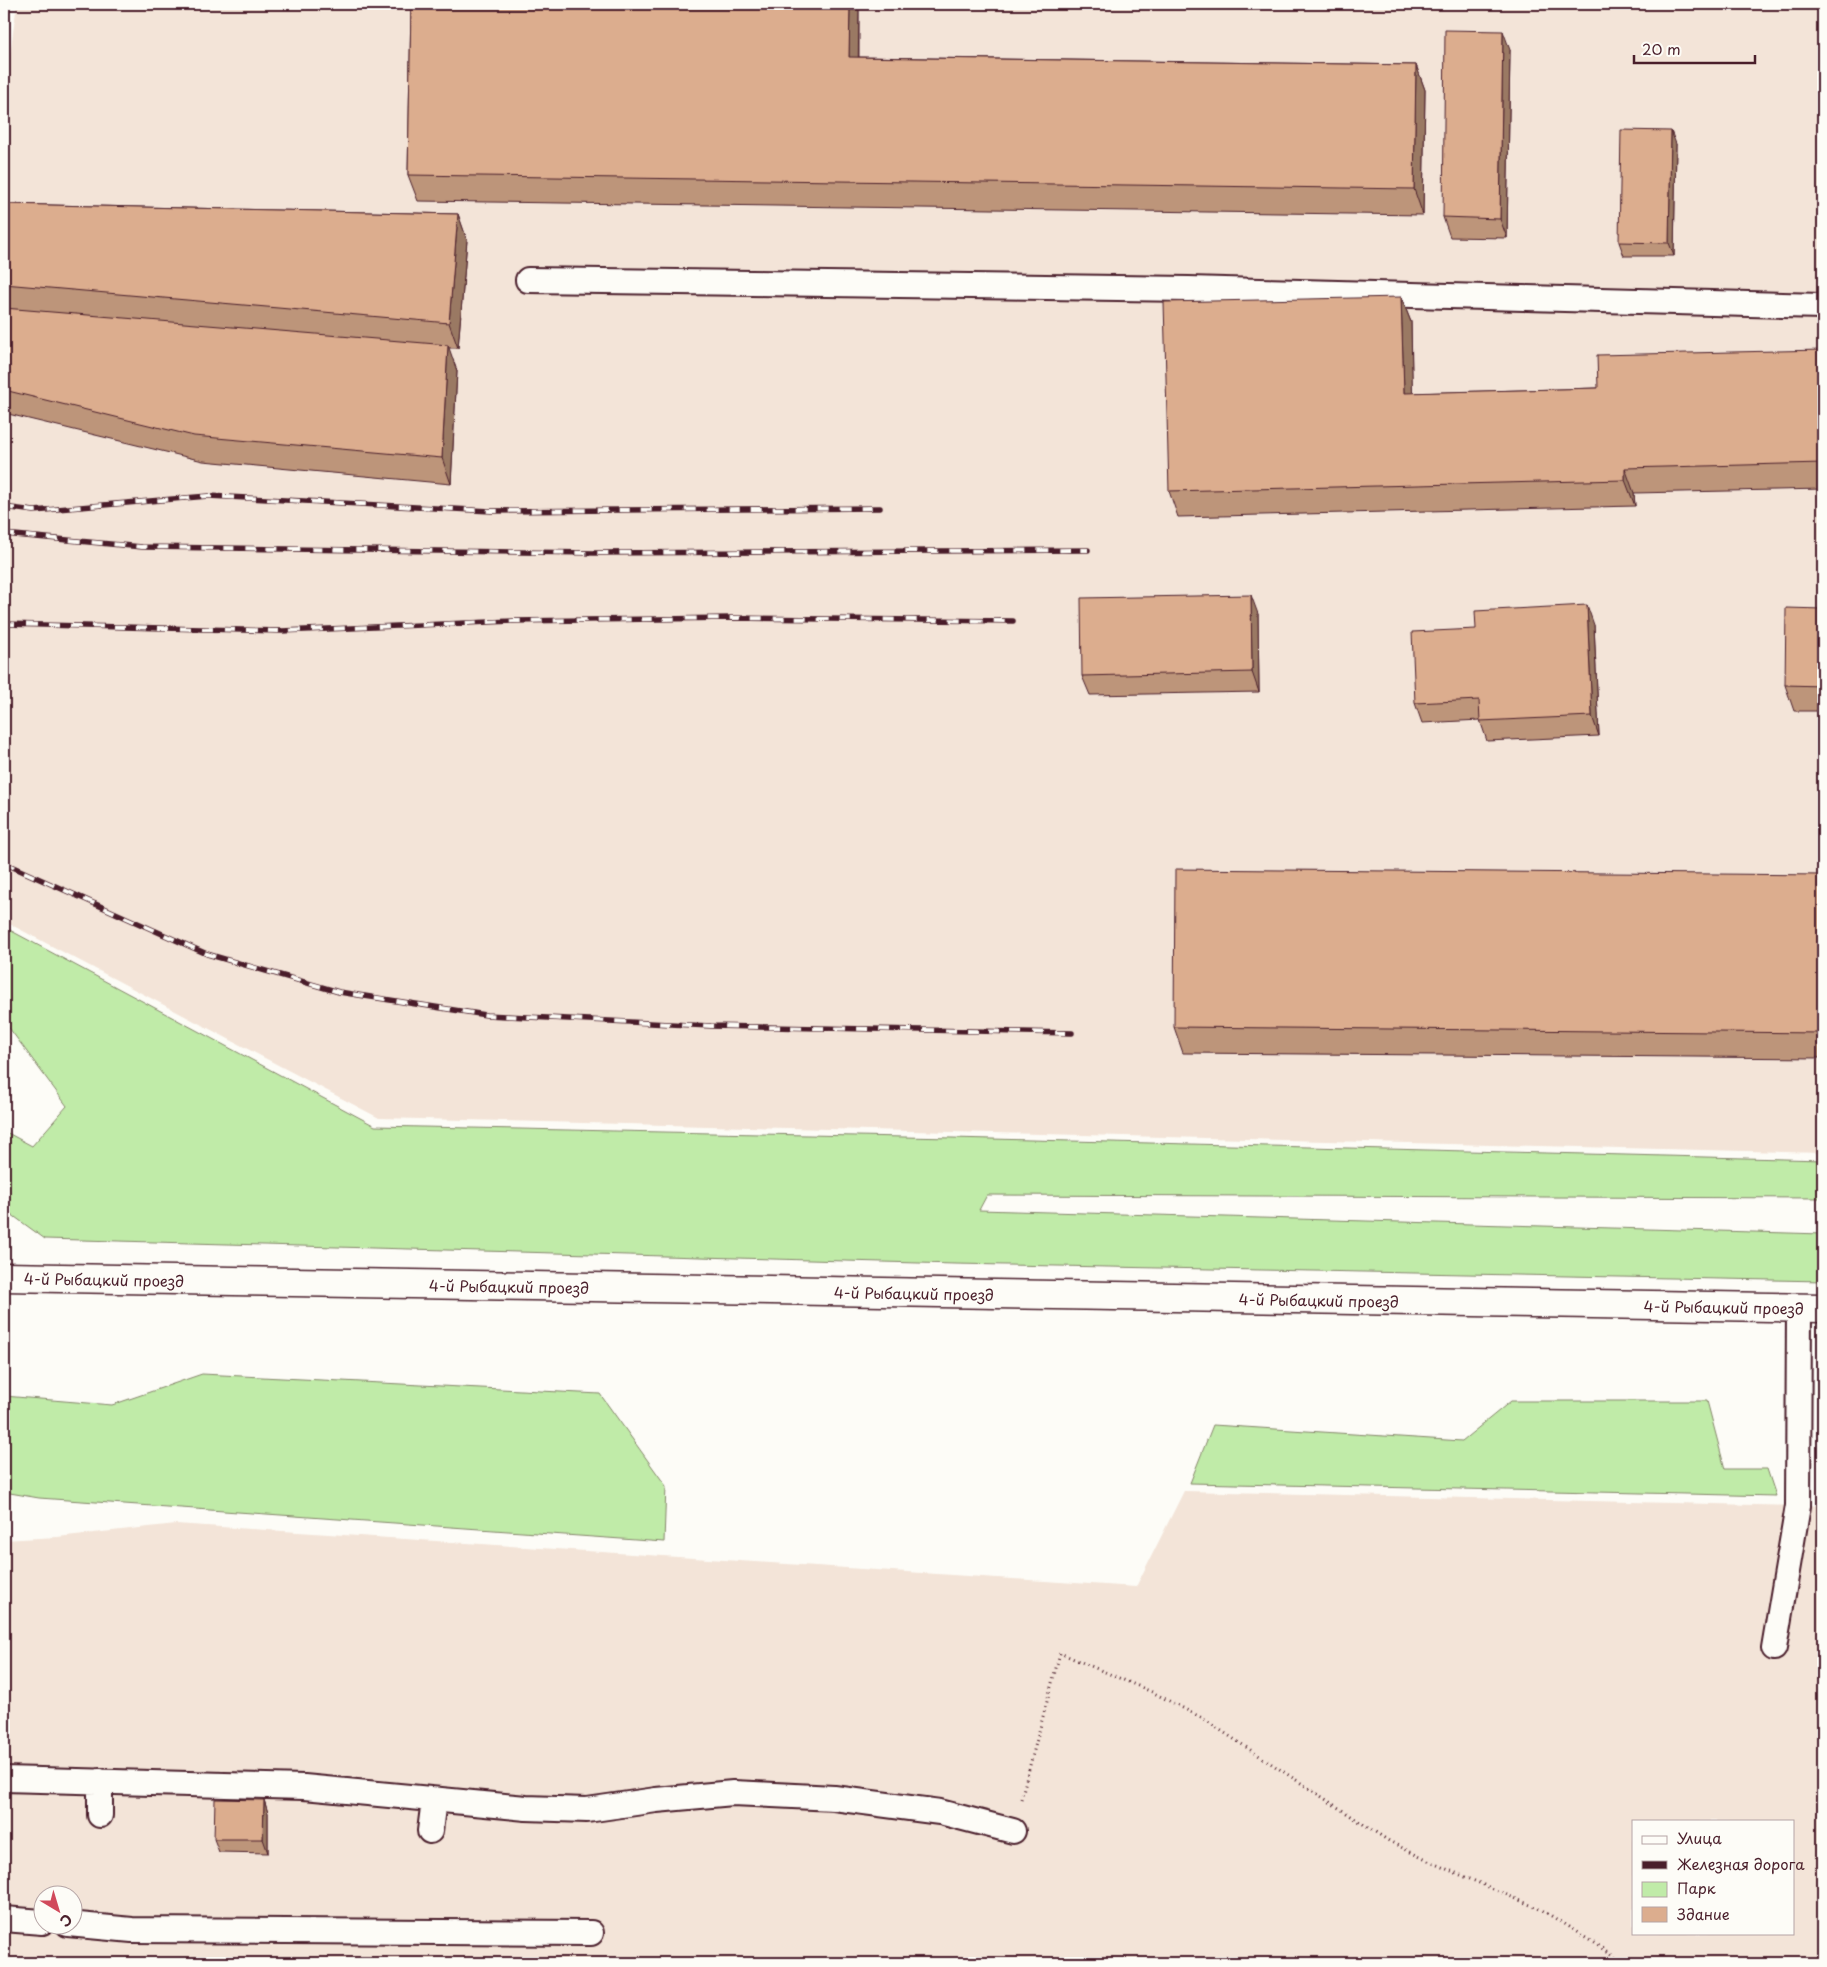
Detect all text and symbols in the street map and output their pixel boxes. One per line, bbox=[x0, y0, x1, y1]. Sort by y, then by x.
scale bar bbox=[1634, 32, 1756, 64]
text: 20 m bbox=[1642, 37, 1681, 60]
street label: 4-й Рыбацкий проезд bbox=[24, 1266, 184, 1292]
street label: 4-й Рыбацкий проезд bbox=[429, 1273, 589, 1298]
street label: 4-й Рыбацкий проезд bbox=[834, 1280, 994, 1305]
street label: 4-й Рыбацкий проезд bbox=[1239, 1287, 1399, 1312]
street label: 4-й Рыбацкий проезд bbox=[1643, 1293, 1804, 1319]
legend bbox=[1632, 1820, 1794, 1934]
text: Улица bbox=[1677, 1826, 1722, 1849]
text: Железная дорога bbox=[1677, 1852, 1805, 1875]
text: Парк bbox=[1677, 1876, 1716, 1899]
north arrow bbox=[32, 1884, 82, 1934]
text: Здание bbox=[1677, 1902, 1730, 1925]
text: С bbox=[56, 1909, 77, 1932]

